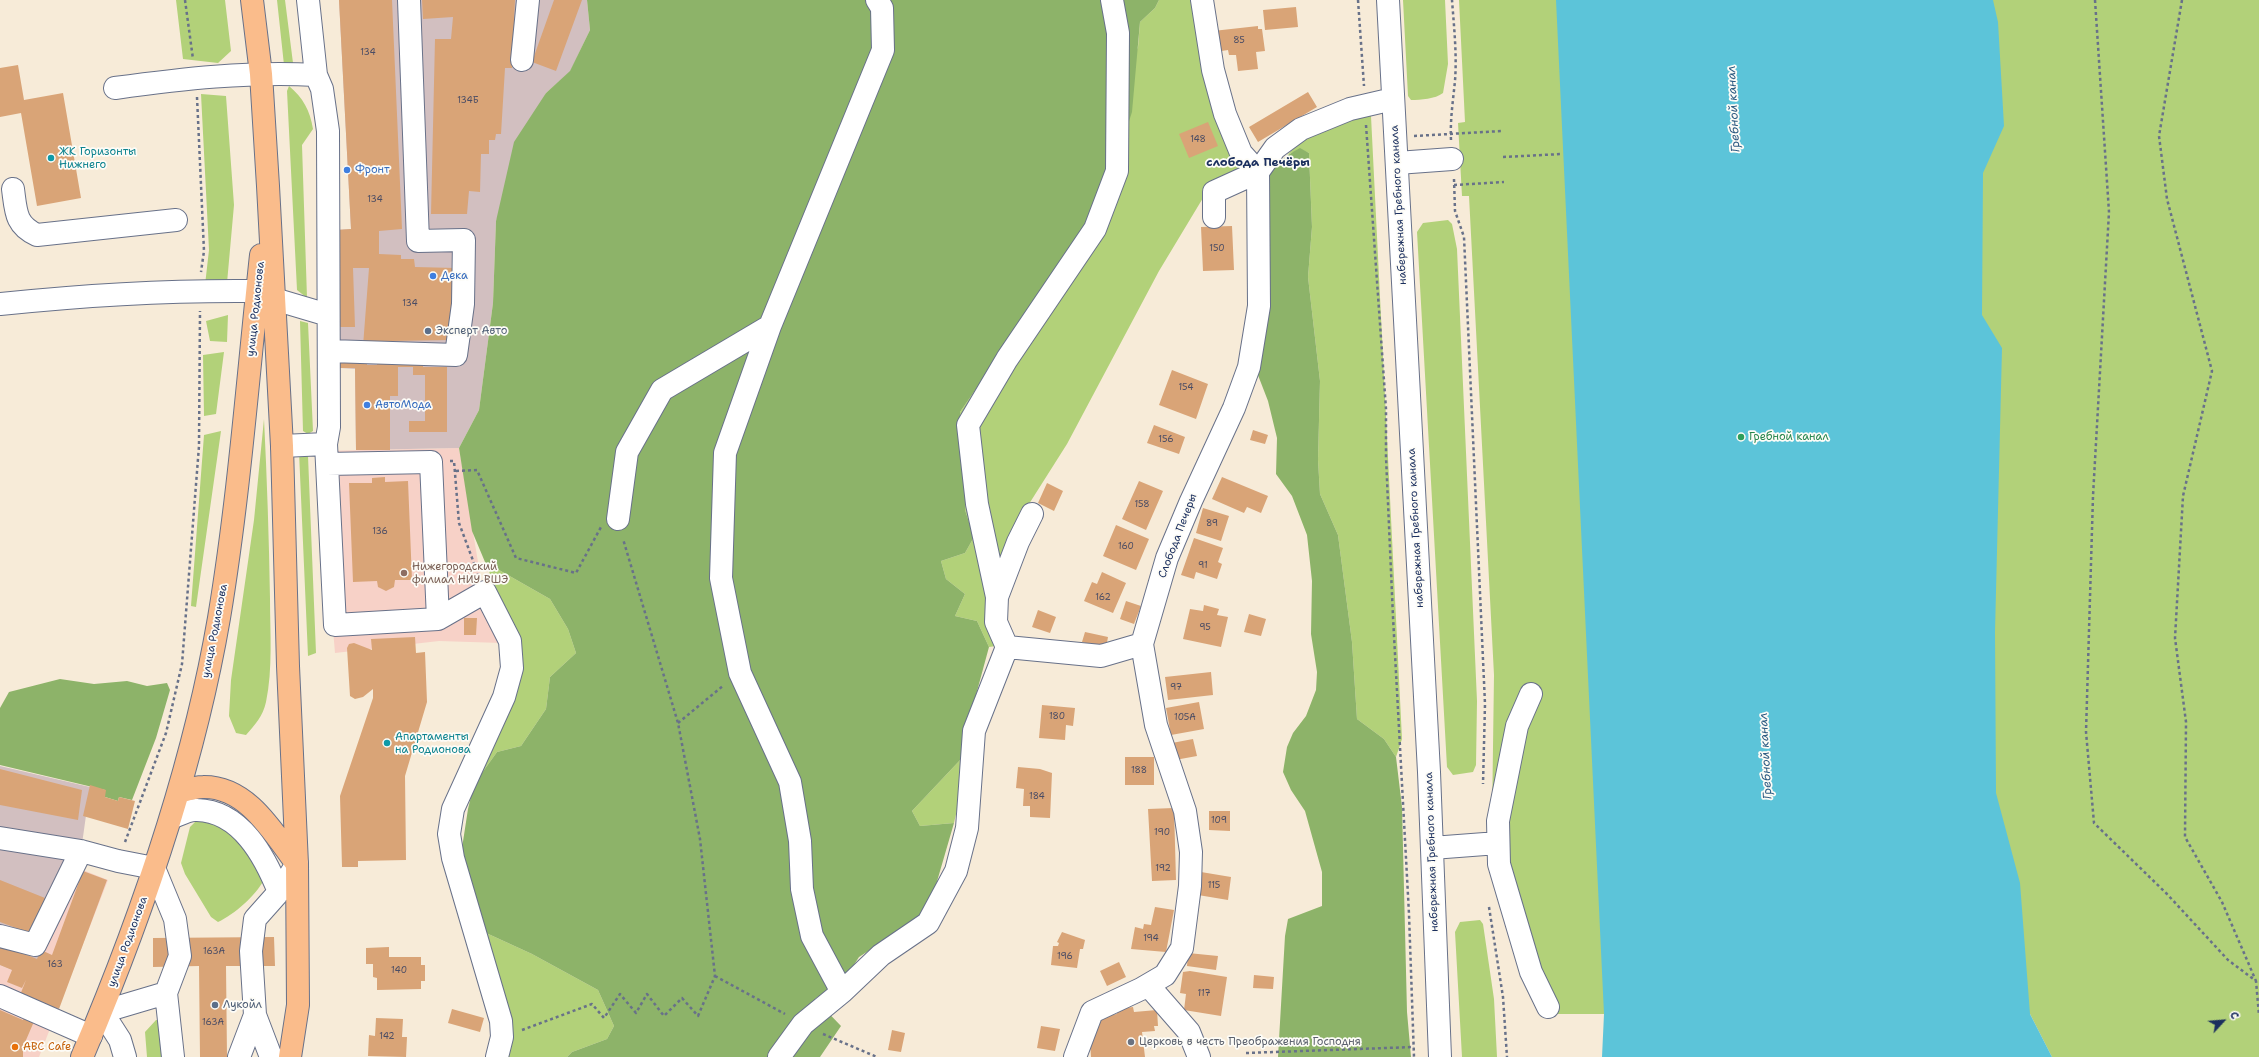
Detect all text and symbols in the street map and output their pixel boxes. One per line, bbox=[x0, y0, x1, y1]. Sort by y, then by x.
house number: 85 bbox=[1233, 36, 1245, 46]
house number: 134 bbox=[360, 48, 376, 58]
water label: Гребной канал bbox=[1725, 65, 1743, 153]
house number: 134Б bbox=[457, 96, 479, 106]
street label: набережная Гребного канала bbox=[1388, 125, 1410, 285]
house number: 148 bbox=[1190, 135, 1206, 145]
place label: ЖК Горизонты Нижнего bbox=[59, 145, 136, 171]
marker: ЖК Горизонты Нижнего bbox=[46, 153, 56, 163]
district label: слобода Печёры bbox=[1206, 156, 1310, 170]
place label: Фронт bbox=[355, 163, 390, 177]
marker: Фронт bbox=[342, 165, 352, 175]
house number: 134 bbox=[367, 195, 383, 205]
house number: 150 bbox=[1209, 244, 1225, 254]
street label: улица Родионова bbox=[244, 261, 268, 357]
place label: Дека bbox=[441, 269, 468, 283]
marker: Дека bbox=[428, 271, 438, 281]
house number: 134 bbox=[402, 299, 418, 309]
place label: Эксперт Авто bbox=[436, 324, 507, 338]
marker: Эксперт Авто bbox=[423, 326, 433, 336]
house number: 154 bbox=[1178, 383, 1194, 393]
place label: АвтоМода bbox=[375, 398, 431, 412]
marker: АвтоМода bbox=[362, 400, 372, 410]
place label: Гребной канал bbox=[1749, 430, 1829, 444]
marker: Гребной канал bbox=[1736, 432, 1746, 442]
house number: 156 bbox=[1158, 435, 1174, 445]
street label: набережная Гребного канала bbox=[1405, 448, 1427, 608]
street label: Слобода Печеры bbox=[1156, 492, 1200, 580]
house number: 158 bbox=[1134, 500, 1150, 510]
house number: 89 bbox=[1206, 519, 1218, 529]
house number: 136 bbox=[372, 527, 388, 537]
house number: 160 bbox=[1118, 542, 1134, 552]
place label: Нижегородский филиал НИУ ВШЭ bbox=[412, 560, 508, 586]
house number: 91 bbox=[1198, 561, 1208, 571]
marker: Нижегородский филиал НИУ ВШЭ bbox=[399, 568, 409, 578]
street label: улица Родионова bbox=[199, 583, 231, 679]
house number: 162 bbox=[1095, 593, 1111, 603]
house number: 95 bbox=[1199, 623, 1211, 633]
house number: 97 bbox=[1170, 683, 1182, 693]
house number: 180 bbox=[1049, 712, 1065, 722]
water label: Гребной канал bbox=[1757, 712, 1775, 800]
house number: 105А bbox=[1174, 713, 1196, 723]
place label: Апартаменты на Родионова bbox=[395, 730, 471, 756]
marker: Апартаменты на Родионова bbox=[382, 738, 392, 748]
house number: 188 bbox=[1131, 766, 1147, 776]
street label: набережная Гребного канала bbox=[1423, 772, 1441, 932]
house number: 184 bbox=[1029, 792, 1045, 802]
house number: 109 bbox=[1211, 816, 1227, 826]
house number: 190 bbox=[1154, 828, 1170, 838]
house number: 192 bbox=[1155, 864, 1171, 874]
house number: 115 bbox=[1208, 881, 1220, 891]
street label: улица Родионова bbox=[105, 895, 151, 989]
house number: 194 bbox=[1143, 934, 1159, 944]
house number: 163А bbox=[203, 947, 225, 957]
house number: 196 bbox=[1057, 952, 1073, 962]
house number: 163 bbox=[47, 960, 63, 970]
house number: 140 bbox=[391, 966, 407, 976]
house number: 117 bbox=[1197, 989, 1211, 999]
place label: Лукойл bbox=[223, 998, 262, 1012]
marker: Лукойл bbox=[210, 1000, 220, 1010]
north arrow bbox=[2203, 1001, 2243, 1041]
text: С bbox=[2226, 1009, 2242, 1022]
house number: 163А bbox=[202, 1018, 224, 1028]
house number: 142 bbox=[379, 1032, 395, 1042]
place label: Церковь в честь Преображения Господня bbox=[1139, 1035, 1361, 1049]
marker: Церковь в честь Преображения Господня bbox=[1126, 1037, 1136, 1047]
place label: АВС Cafe bbox=[23, 1040, 71, 1054]
marker: АВС Cafe bbox=[10, 1042, 20, 1052]

